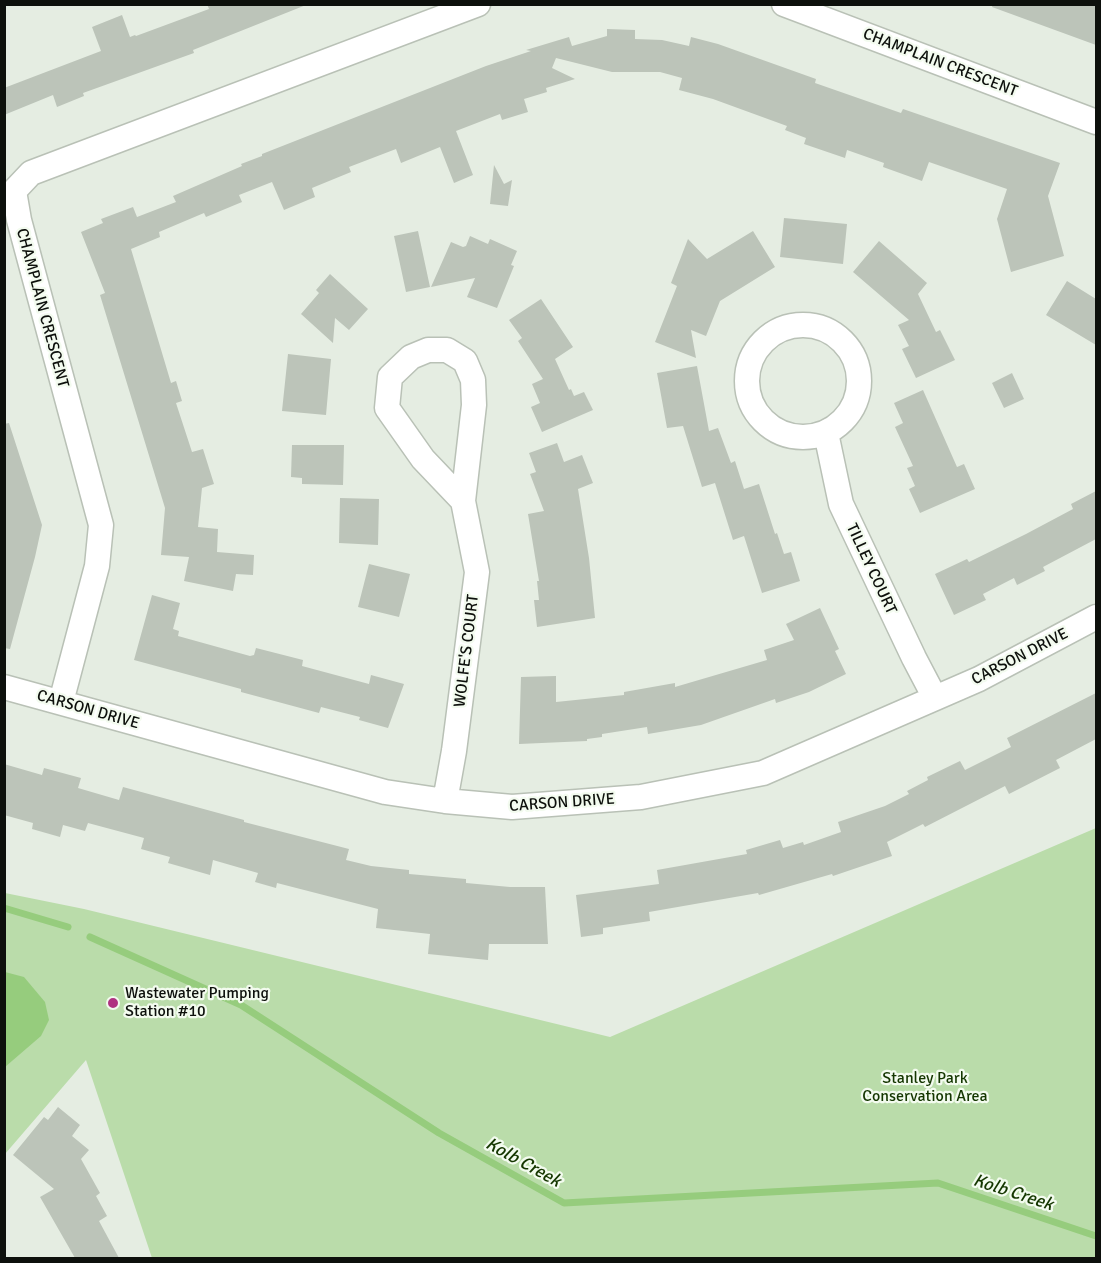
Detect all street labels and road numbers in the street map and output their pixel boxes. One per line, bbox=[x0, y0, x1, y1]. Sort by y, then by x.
street label: CHAMPLAIN CRESCENT bbox=[860, 25, 1020, 101]
street label: CHAMPLAIN CRESCENT bbox=[12, 226, 72, 390]
street label: TILLEY COURT bbox=[842, 521, 900, 617]
street label: WOLFE'S COURT bbox=[451, 594, 483, 708]
street label: CARSON DRIVE bbox=[969, 624, 1071, 690]
street label: CARSON DRIVE bbox=[35, 686, 141, 734]
street label: CARSON DRIVE bbox=[509, 790, 615, 816]

